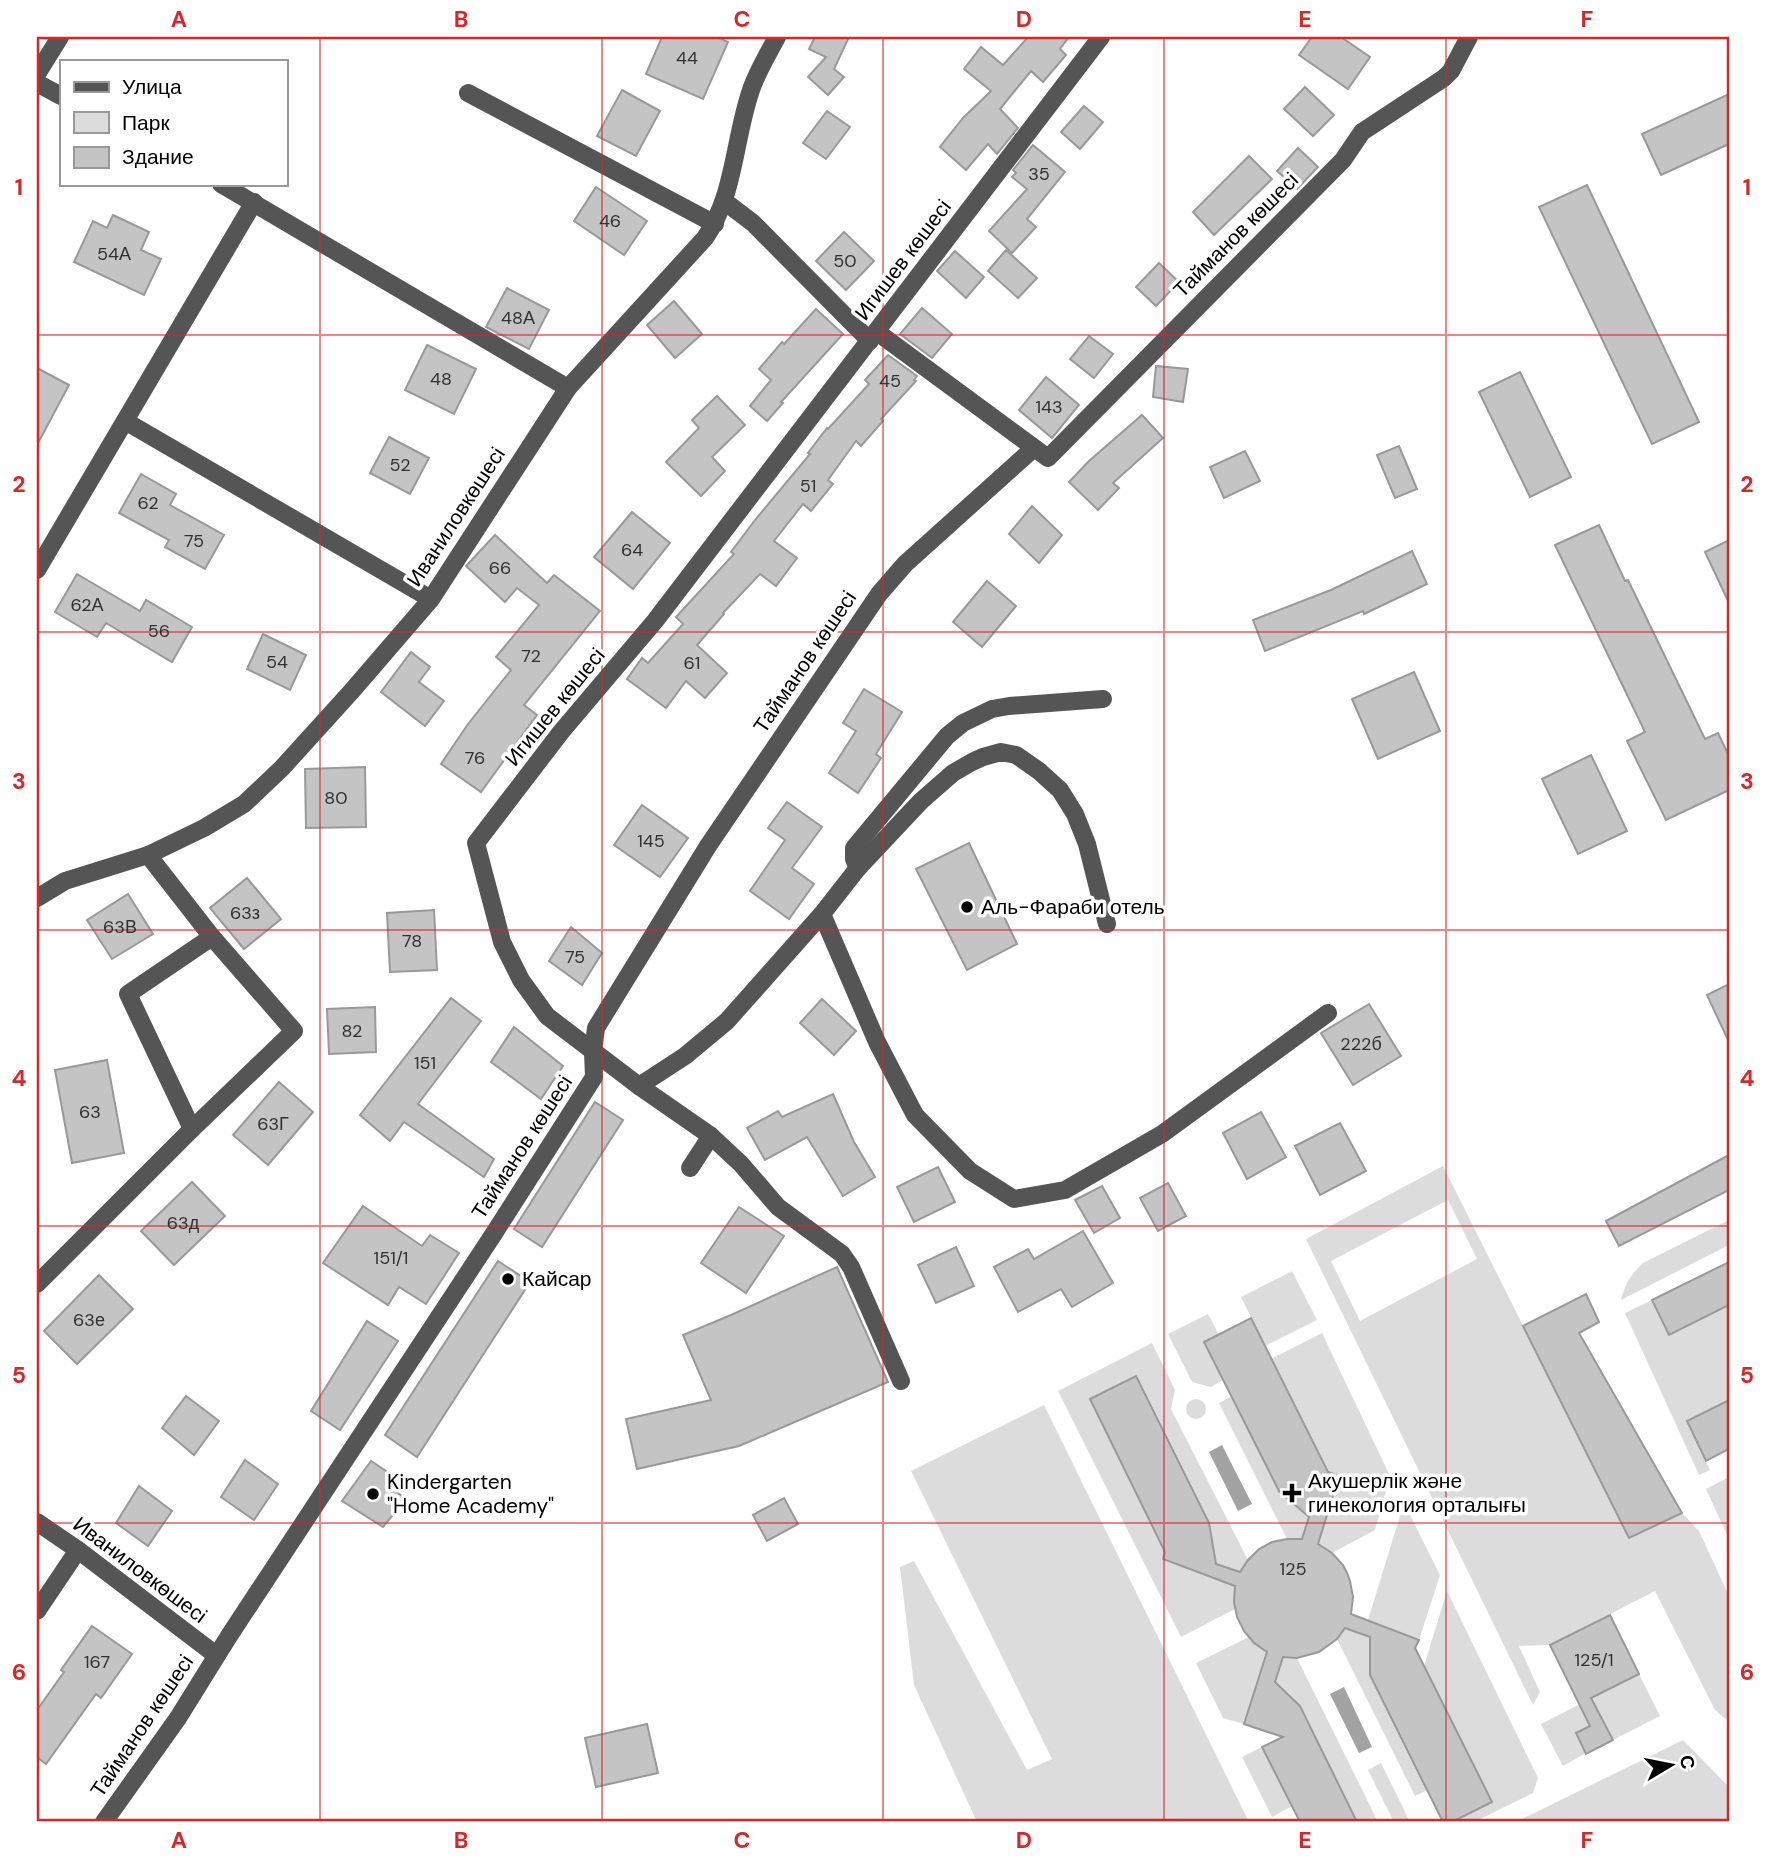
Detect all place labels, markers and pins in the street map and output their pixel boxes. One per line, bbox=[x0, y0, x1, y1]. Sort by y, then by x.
place label: Аль-Фараби отель bbox=[981, 893, 1165, 921]
marker: Аль-Фараби отель bbox=[959, 899, 975, 915]
place label: Кайсар bbox=[522, 1265, 592, 1293]
marker: Кайсар bbox=[500, 1271, 516, 1287]
place label: Акушерлік және гинекология орталығы bbox=[1308, 1467, 1526, 1519]
place label: Kindergarten "Home Academy" bbox=[387, 1468, 554, 1520]
marker: Акушерлік және гинекология орталығы bbox=[1282, 1483, 1302, 1503]
marker: Kindergarten "Home Academy" bbox=[365, 1486, 381, 1502]

